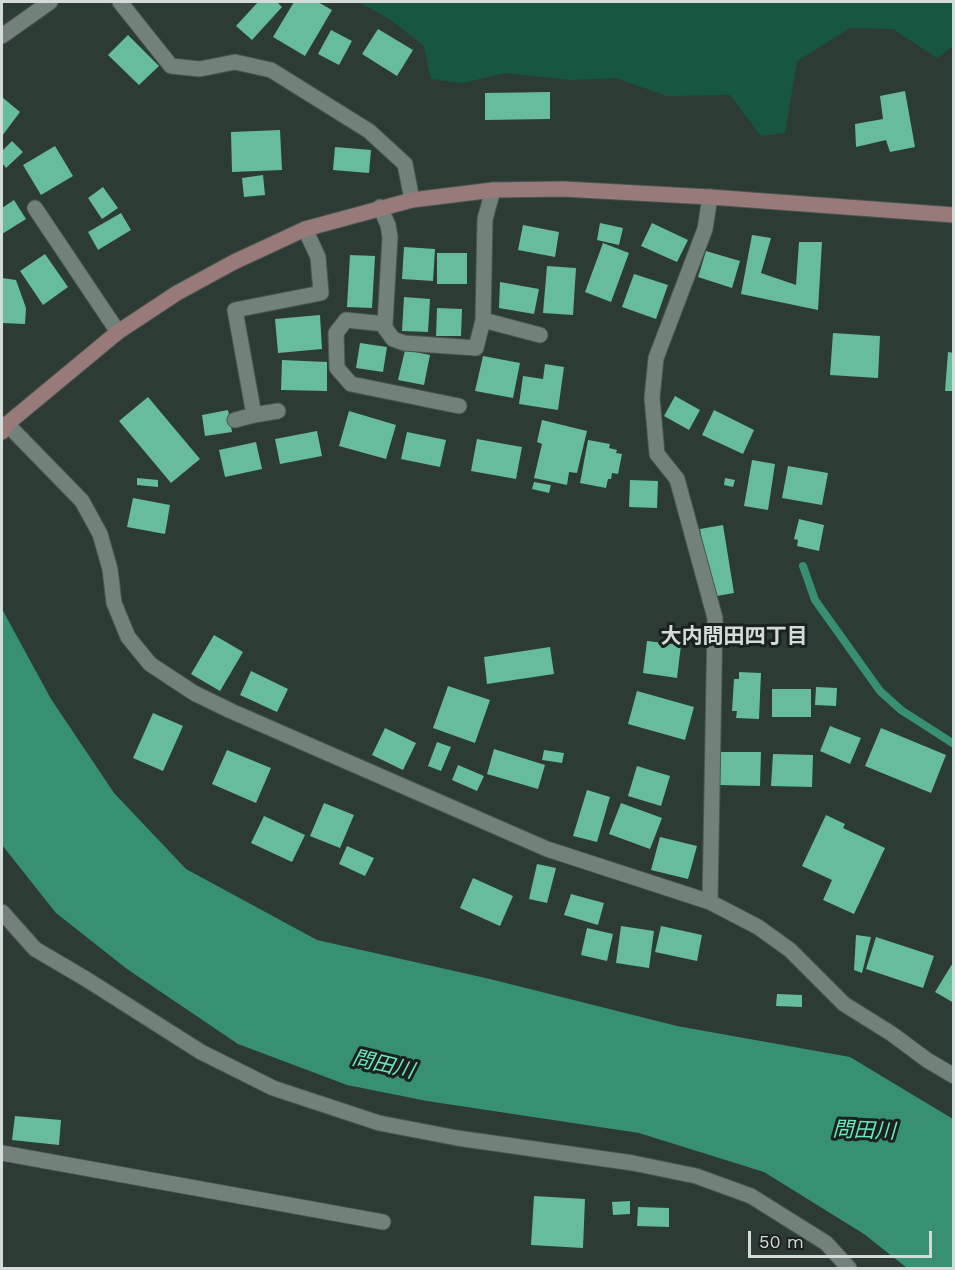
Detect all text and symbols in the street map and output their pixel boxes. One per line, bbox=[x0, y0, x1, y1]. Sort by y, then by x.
district label: 大内問田四丁目 bbox=[661, 624, 807, 650]
water label: 問田川 bbox=[349, 1046, 417, 1084]
water label: 問田川 bbox=[832, 1117, 896, 1145]
scale bar bbox=[751, 1219, 936, 1257]
text: 50 m bbox=[759, 1231, 804, 1252]

